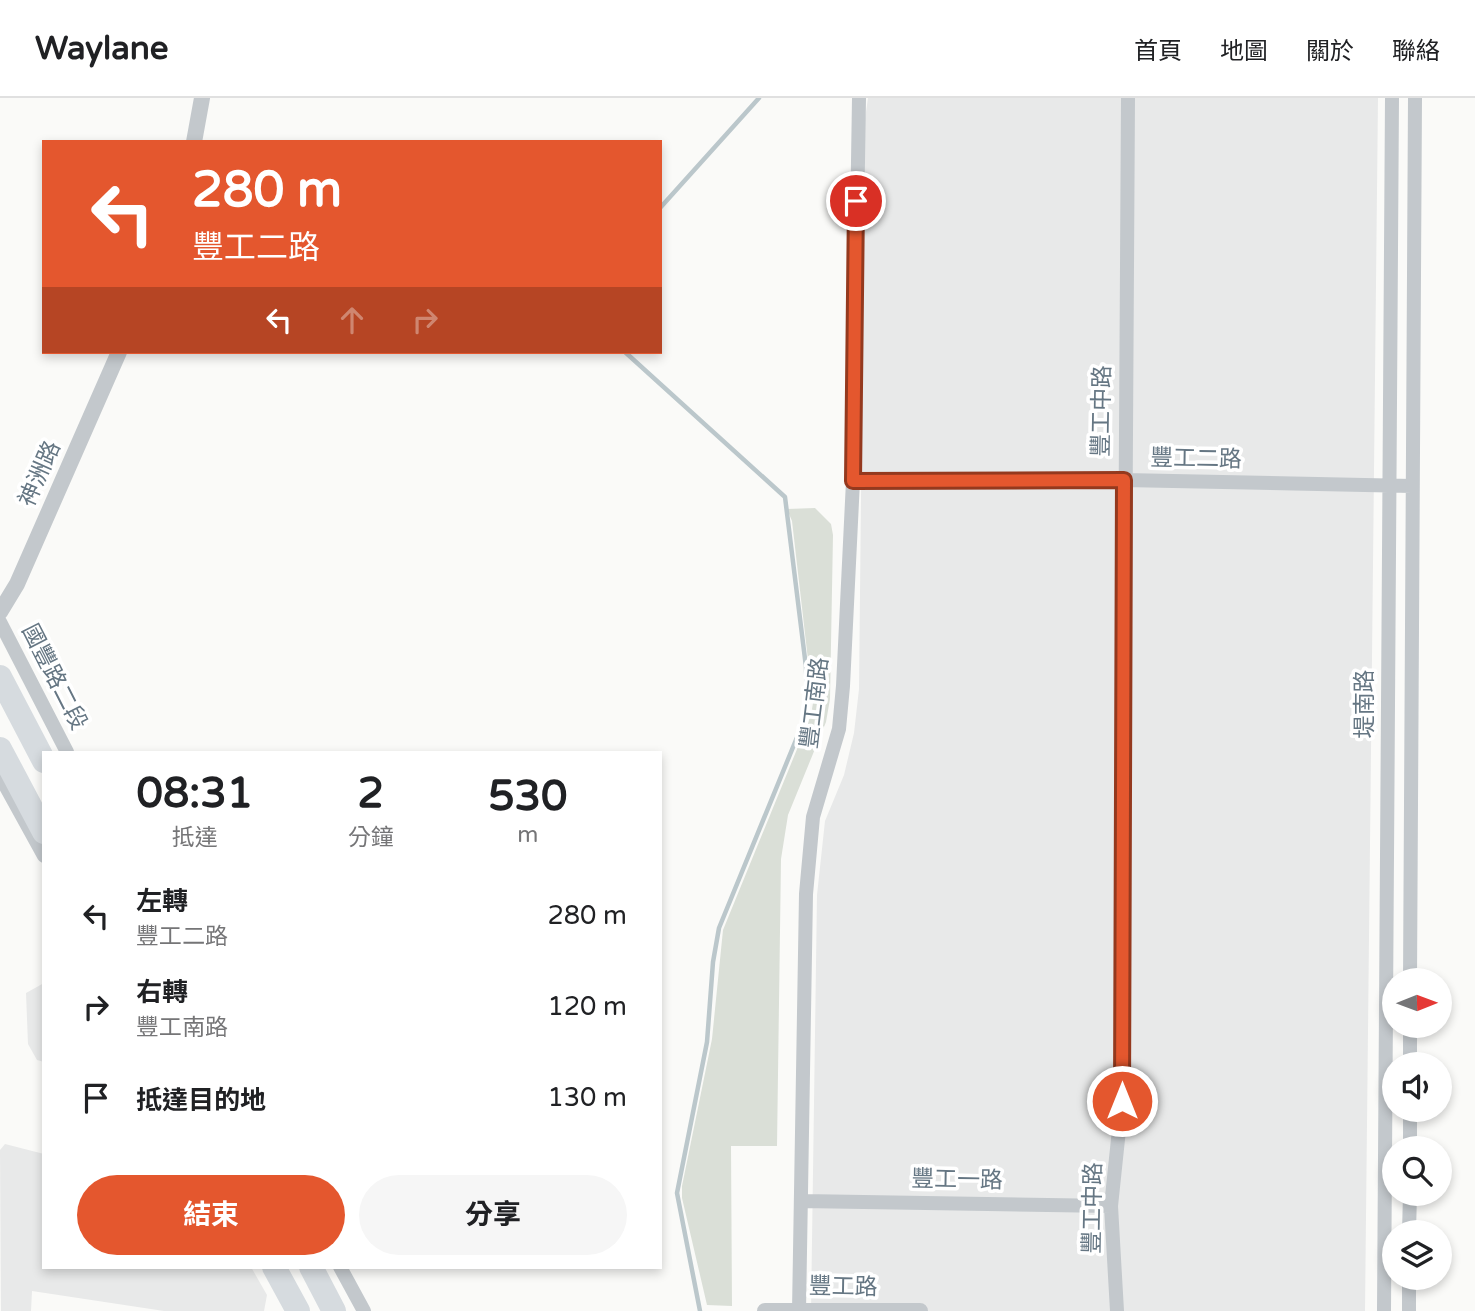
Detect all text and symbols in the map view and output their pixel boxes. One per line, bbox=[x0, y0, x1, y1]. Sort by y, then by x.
text: Waylane bbox=[35, 29, 169, 68]
text: 首頁 bbox=[1134, 37, 1182, 66]
text: 地圖 bbox=[1220, 37, 1268, 66]
text: 關於 bbox=[1306, 37, 1354, 66]
text: 聯絡 bbox=[1392, 37, 1440, 66]
text: 280 m bbox=[192, 161, 342, 220]
icon: left bbox=[77, 168, 168, 259]
pin bbox=[826, 171, 886, 231]
icon: arrive bbox=[837, 182, 875, 220]
text: 豐工二路 bbox=[192, 229, 320, 267]
icon: left bbox=[260, 301, 298, 339]
icon: ahead bbox=[333, 301, 371, 339]
icon: right bbox=[406, 301, 444, 339]
street label: 豐工中路 bbox=[1087, 365, 1117, 457]
street label: 神洲路 bbox=[13, 437, 67, 511]
street label: 豐工二路 bbox=[1150, 444, 1242, 474]
street label: 國豐路二段 bbox=[15, 619, 93, 735]
street label: 豐工南路 bbox=[795, 656, 835, 750]
street label: 堤南路 bbox=[1351, 670, 1379, 739]
text: 08:31 bbox=[137, 768, 253, 819]
text: 2 bbox=[357, 768, 384, 819]
text: 530 bbox=[488, 771, 567, 822]
text: m bbox=[517, 821, 538, 849]
text: 抵達 bbox=[172, 824, 218, 852]
text: 分鐘 bbox=[348, 824, 394, 852]
text: 左轉 bbox=[136, 886, 188, 917]
icon: left bbox=[77, 897, 115, 935]
text: 280 m bbox=[547, 900, 627, 931]
text: 豐工二路 bbox=[136, 923, 228, 951]
north arrow bbox=[1382, 968, 1452, 1038]
map controls bbox=[1382, 968, 1452, 1290]
text: 右轉 bbox=[136, 977, 188, 1008]
icon: right bbox=[77, 988, 115, 1026]
text: 120 m bbox=[547, 991, 627, 1022]
text: 豐工南路 bbox=[136, 1014, 228, 1042]
button: sound bbox=[1382, 1052, 1452, 1122]
position arrow bbox=[1085, 1064, 1159, 1138]
icon: arrive bbox=[77, 1079, 115, 1117]
text: 130 m bbox=[547, 1082, 627, 1113]
text: 抵達目的地 bbox=[136, 1085, 266, 1116]
button: search bbox=[1382, 1136, 1452, 1206]
street label: 豐工中路 bbox=[1078, 1162, 1108, 1254]
street label: 豐工一路 bbox=[911, 1165, 1003, 1195]
button: 結束 bbox=[77, 1175, 345, 1255]
button: 分享 bbox=[359, 1175, 627, 1255]
button: layers bbox=[1382, 1220, 1452, 1290]
street label: 豐工路 bbox=[808, 1272, 878, 1302]

